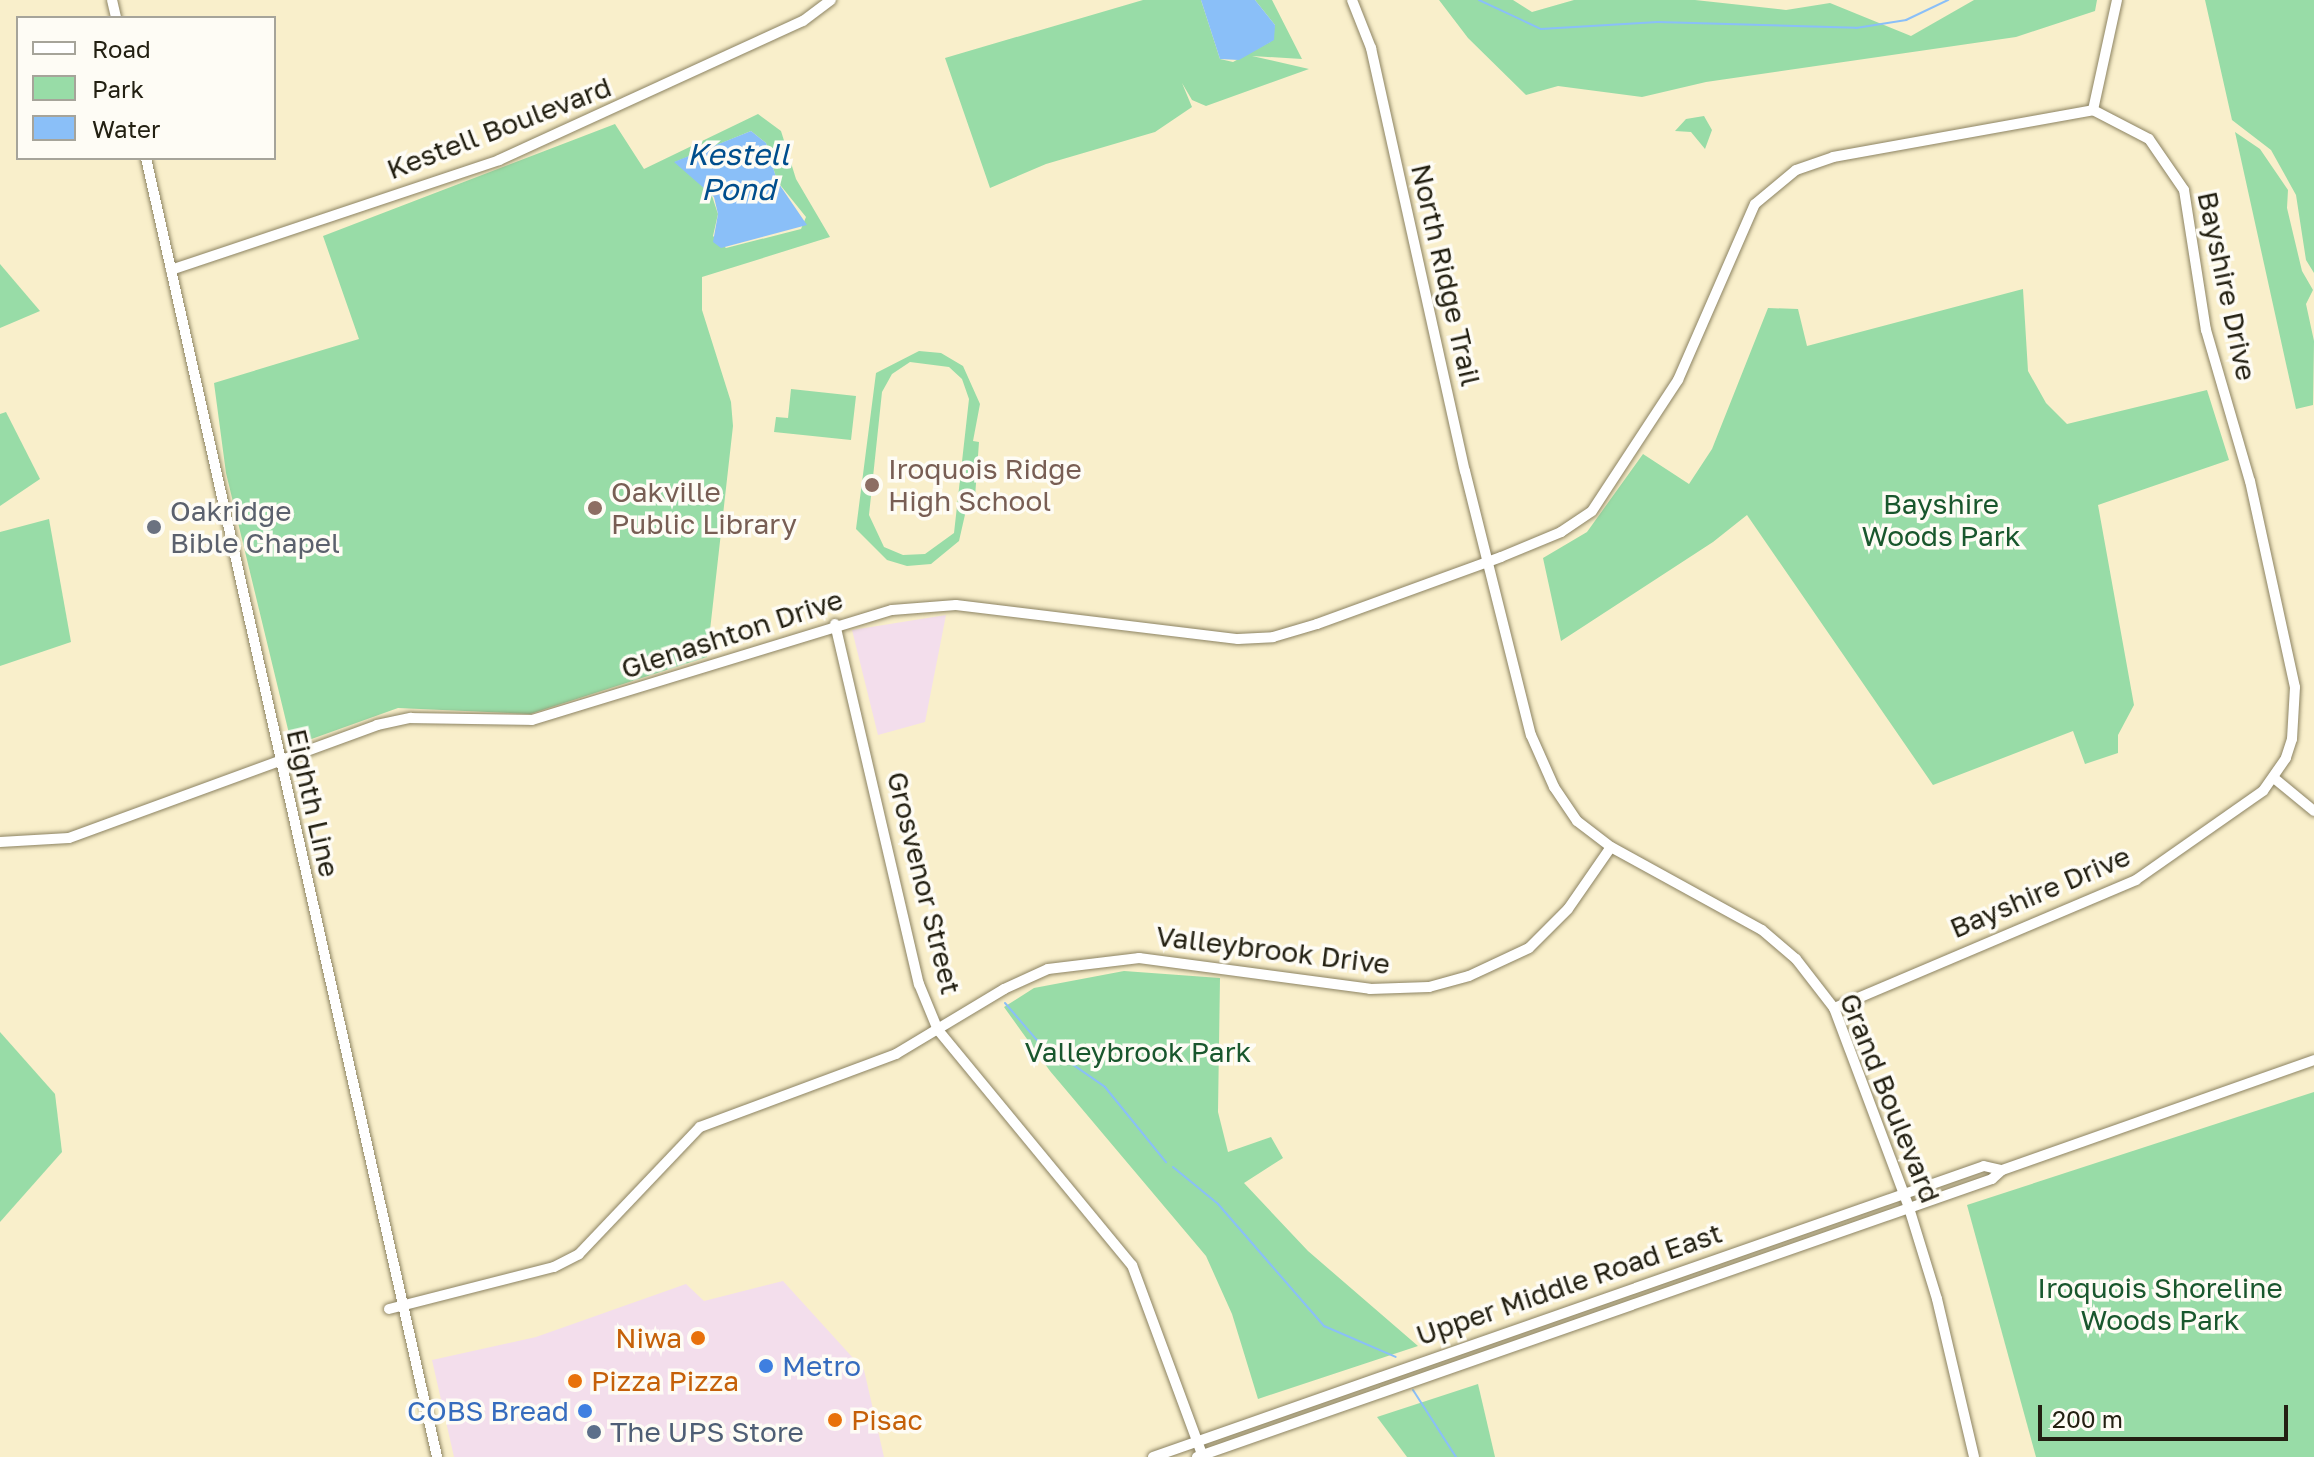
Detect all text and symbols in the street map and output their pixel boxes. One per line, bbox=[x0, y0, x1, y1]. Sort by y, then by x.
legend bbox=[16, 16, 276, 160]
text: Road bbox=[92, 34, 151, 63]
street label: Kestell Boulevard bbox=[382, 70, 616, 186]
text: Park bbox=[92, 74, 144, 103]
text: Water bbox=[92, 114, 160, 143]
water label: Kestell Pond bbox=[687, 136, 789, 206]
street label: North Ridge Trail bbox=[1404, 161, 1488, 389]
street label: Bayshire Drive bbox=[2191, 188, 2263, 384]
place label: Iroquois Ridge High School bbox=[888, 452, 1082, 518]
place label: Oakville Public Library bbox=[611, 475, 797, 541]
marker: Iroquois Ridge High School bbox=[863, 476, 881, 494]
park label: Bayshire Woods Park bbox=[1861, 487, 2021, 553]
place label: Oakridge Bible Chapel bbox=[170, 494, 340, 560]
marker: Oakville Public Library bbox=[586, 499, 604, 517]
marker: Oakridge Bible Chapel bbox=[145, 518, 163, 536]
street label: Glenashton Drive bbox=[617, 582, 847, 686]
street label: Eighth Line bbox=[280, 726, 346, 880]
street label: Grosvenor Street bbox=[880, 768, 968, 998]
street label: Bayshire Drive bbox=[1945, 839, 2135, 945]
street label: Valleybrook Drive bbox=[1154, 919, 1392, 981]
street label: Grand Boulevard bbox=[1833, 988, 1947, 1208]
park label: Valleybrook Park bbox=[1025, 1035, 1251, 1069]
street label: Upper Middle Road East bbox=[1412, 1216, 1726, 1352]
park label: Iroquois Shoreline Woods Park bbox=[2037, 1271, 2283, 1337]
place label: Niwa bbox=[615, 1321, 682, 1355]
marker: Niwa bbox=[689, 1329, 707, 1347]
place label: Metro bbox=[782, 1349, 861, 1383]
marker: Metro bbox=[757, 1357, 775, 1375]
place label: Pizza Pizza bbox=[591, 1364, 739, 1398]
marker: Pizza Pizza bbox=[566, 1372, 584, 1390]
scale bar bbox=[2042, 1389, 2292, 1439]
place label: COBS Bread bbox=[407, 1394, 569, 1428]
marker: COBS Bread bbox=[576, 1402, 594, 1420]
place label: Pisac bbox=[851, 1403, 923, 1437]
text: 200 m bbox=[2052, 1404, 2123, 1433]
marker: Pisac bbox=[826, 1411, 844, 1429]
place label: The UPS Store bbox=[610, 1415, 804, 1449]
marker: The UPS Store bbox=[585, 1423, 603, 1441]

